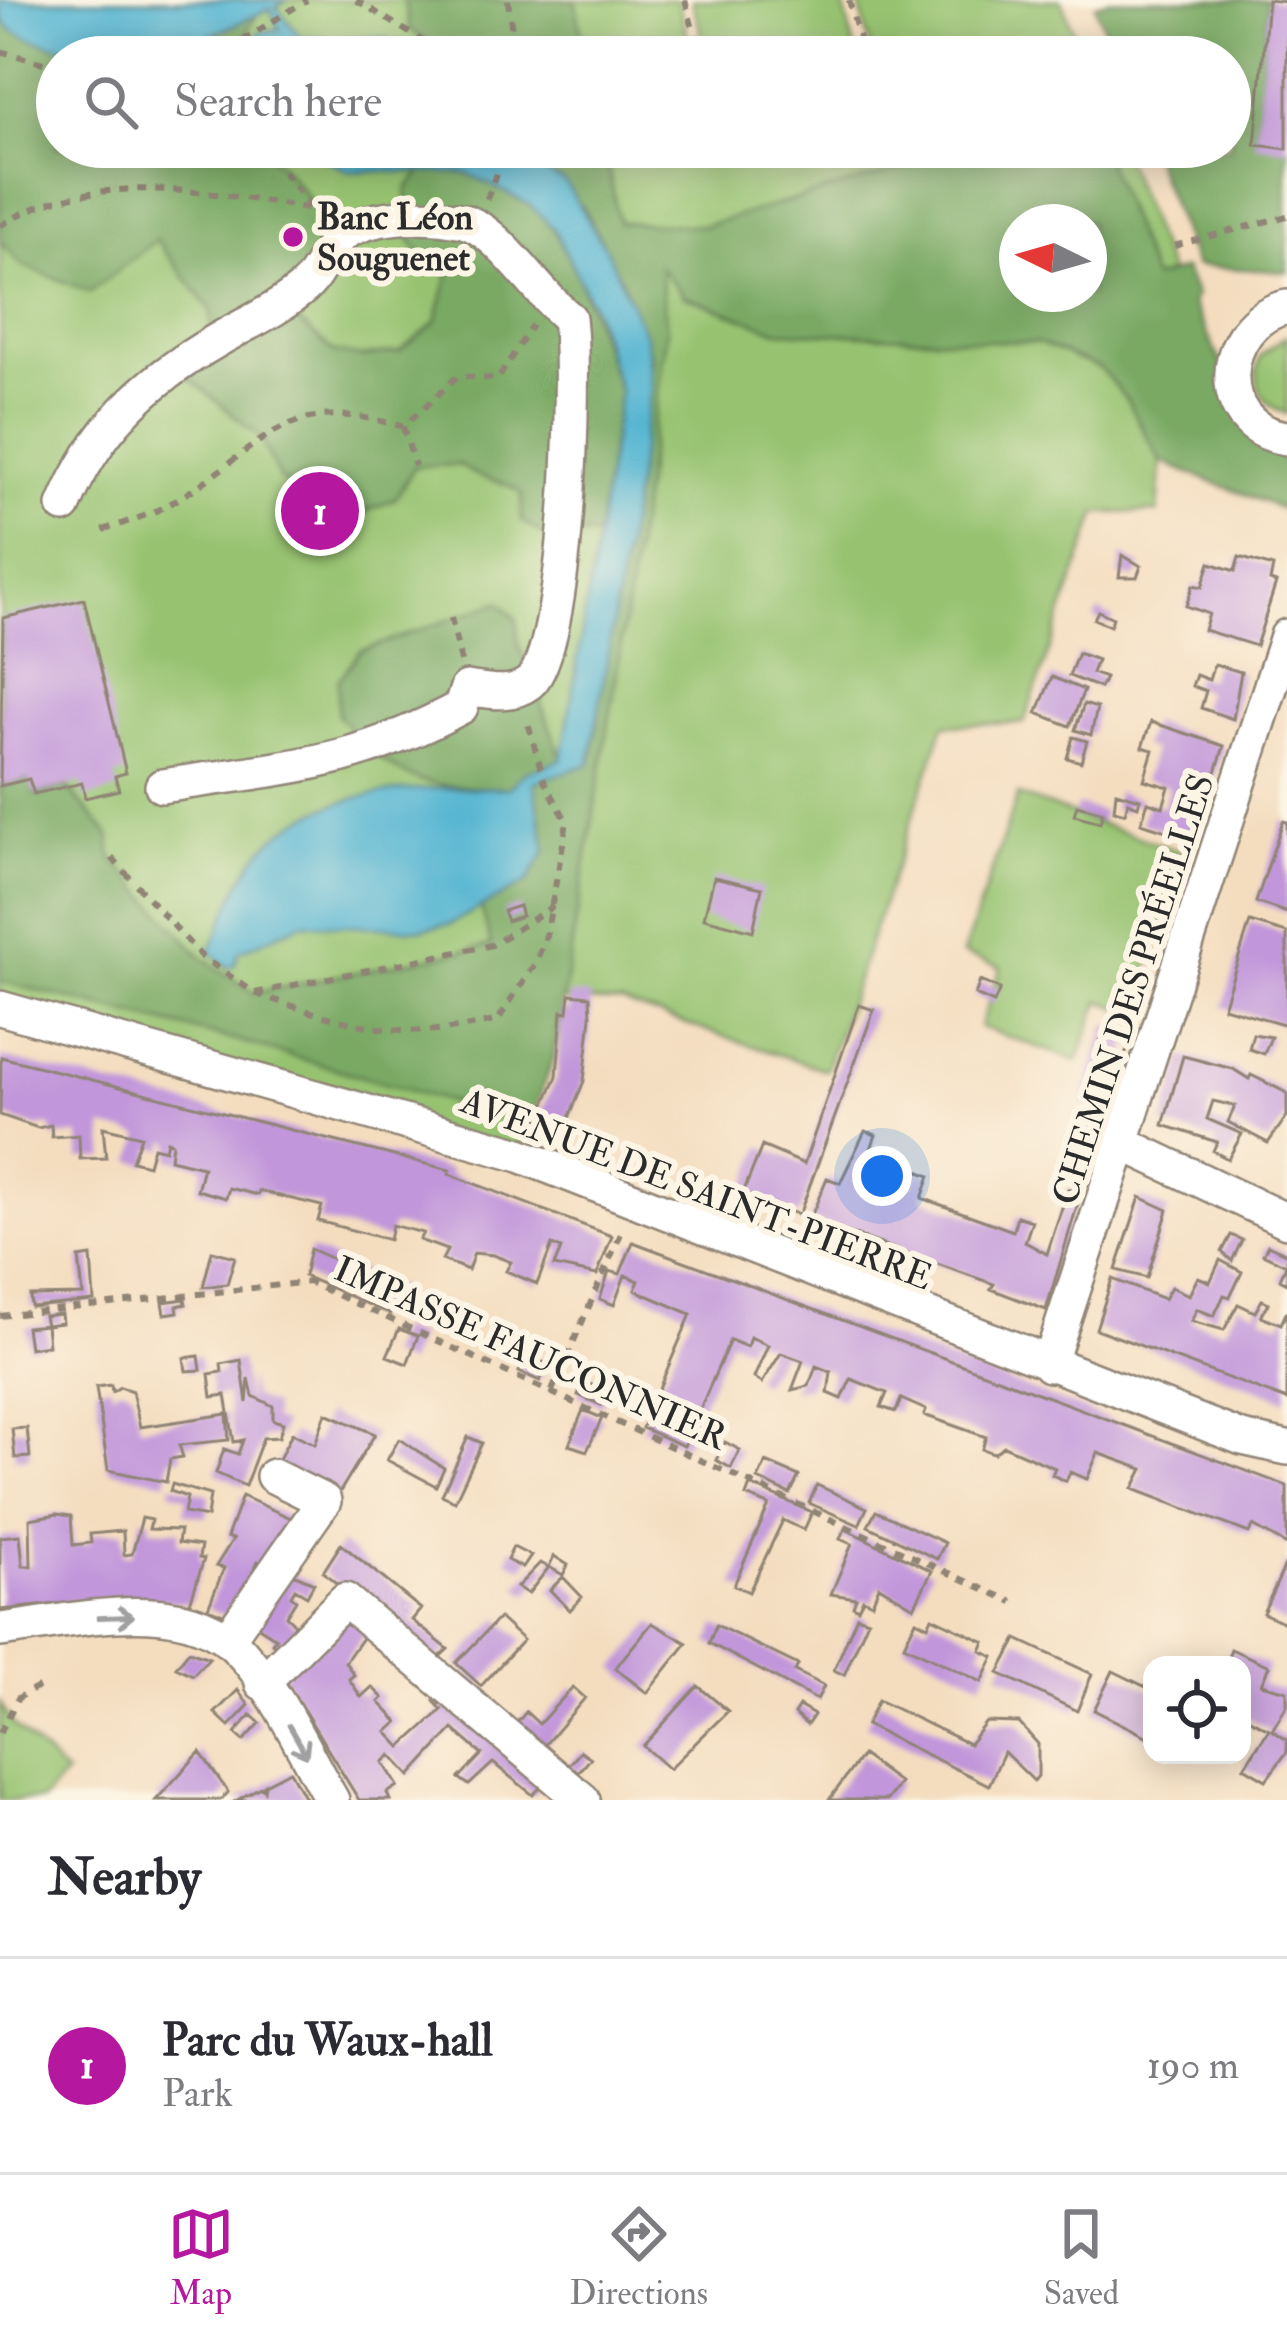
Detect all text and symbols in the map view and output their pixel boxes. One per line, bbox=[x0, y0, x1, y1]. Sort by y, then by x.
search box bbox=[36, 36, 1251, 168]
icon: search bbox=[78, 69, 144, 135]
text: Search here bbox=[174, 74, 382, 130]
place label: Banc Léon Souguenet bbox=[317, 195, 473, 281]
north arrow bbox=[999, 204, 1107, 312]
marker: Banc Léon Souguenet bbox=[280, 224, 306, 250]
pin: 1 bbox=[281, 466, 359, 556]
street label: CHEMIN DES PRÉELLES bbox=[1042, 768, 1224, 1211]
street label: AVENUE DE SAINT-PIERRE bbox=[454, 1078, 938, 1300]
your location bbox=[852, 1146, 912, 1206]
street label: IMPASSE FAUCONNIER bbox=[327, 1246, 735, 1461]
one-way arrow bbox=[96, 1605, 135, 1628]
map controls bbox=[1143, 1656, 1251, 1764]
button: locate bbox=[1143, 1656, 1251, 1764]
one-way arrow bbox=[286, 1723, 310, 1757]
text: Nearby bbox=[48, 1846, 201, 1910]
text: Parc du Waux-hall bbox=[162, 2013, 493, 2069]
text: 1 bbox=[80, 2041, 94, 2090]
text: 190 m bbox=[1147, 2041, 1239, 2090]
text: Park bbox=[162, 2069, 233, 2118]
tab: Map bbox=[168, 2201, 234, 2314]
tab: Directions bbox=[570, 2201, 708, 2314]
tab: Saved bbox=[1044, 2201, 1119, 2314]

